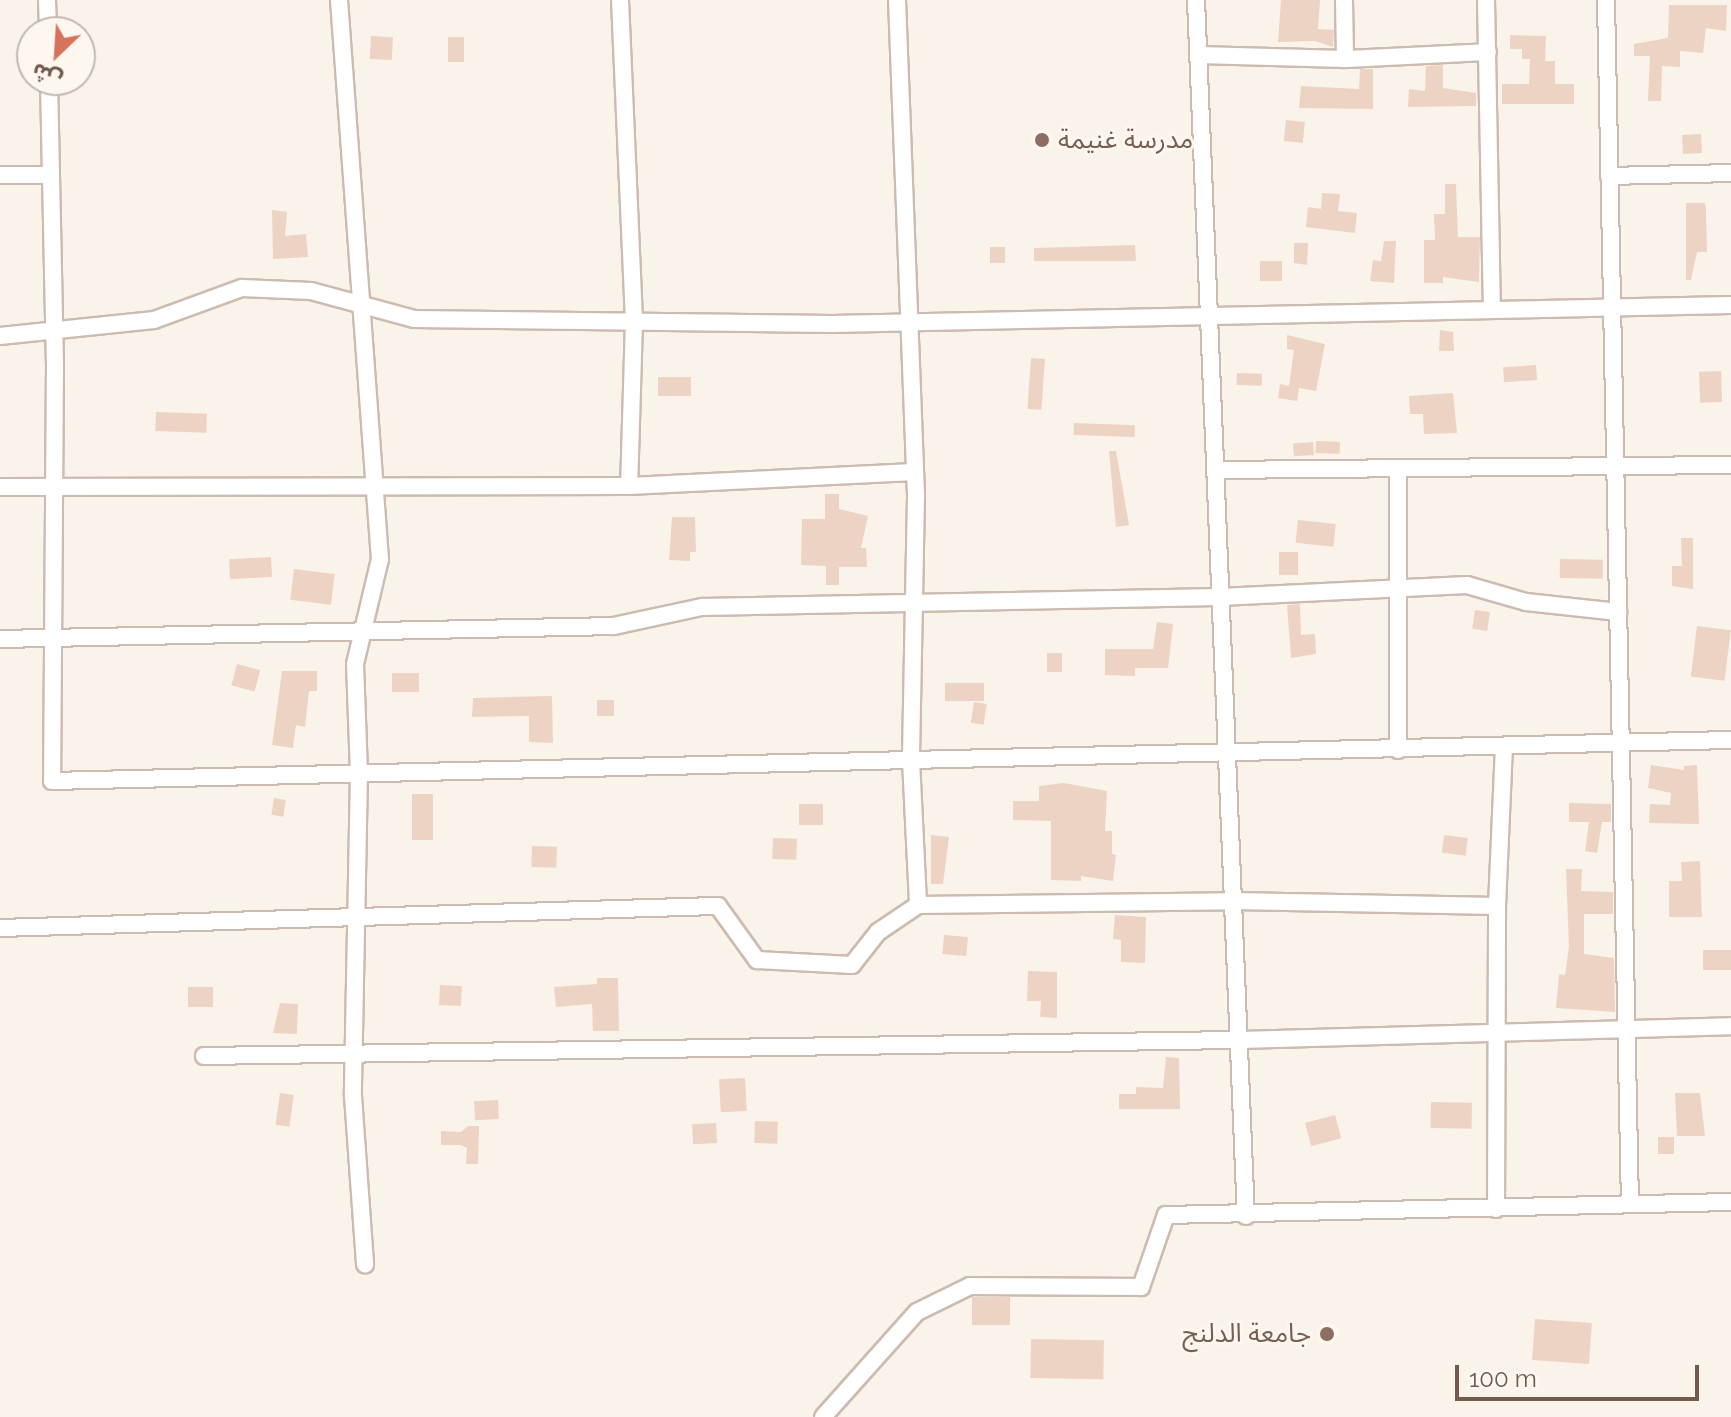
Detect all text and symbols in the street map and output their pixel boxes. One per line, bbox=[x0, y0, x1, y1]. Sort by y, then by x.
north arrow bbox=[16, 16, 96, 96]
text: ش bbox=[28, 58, 66, 94]
place label: مدرسة غنيمة bbox=[1058, 124, 1193, 156]
marker: مدرسة غنيمة bbox=[1033, 131, 1051, 149]
place label: جامعة الدلنج bbox=[1182, 1318, 1311, 1350]
marker: جامعة الدلنج bbox=[1318, 1325, 1336, 1343]
scale bar bbox=[1459, 1349, 1703, 1399]
text: 100 m bbox=[1469, 1364, 1537, 1393]

